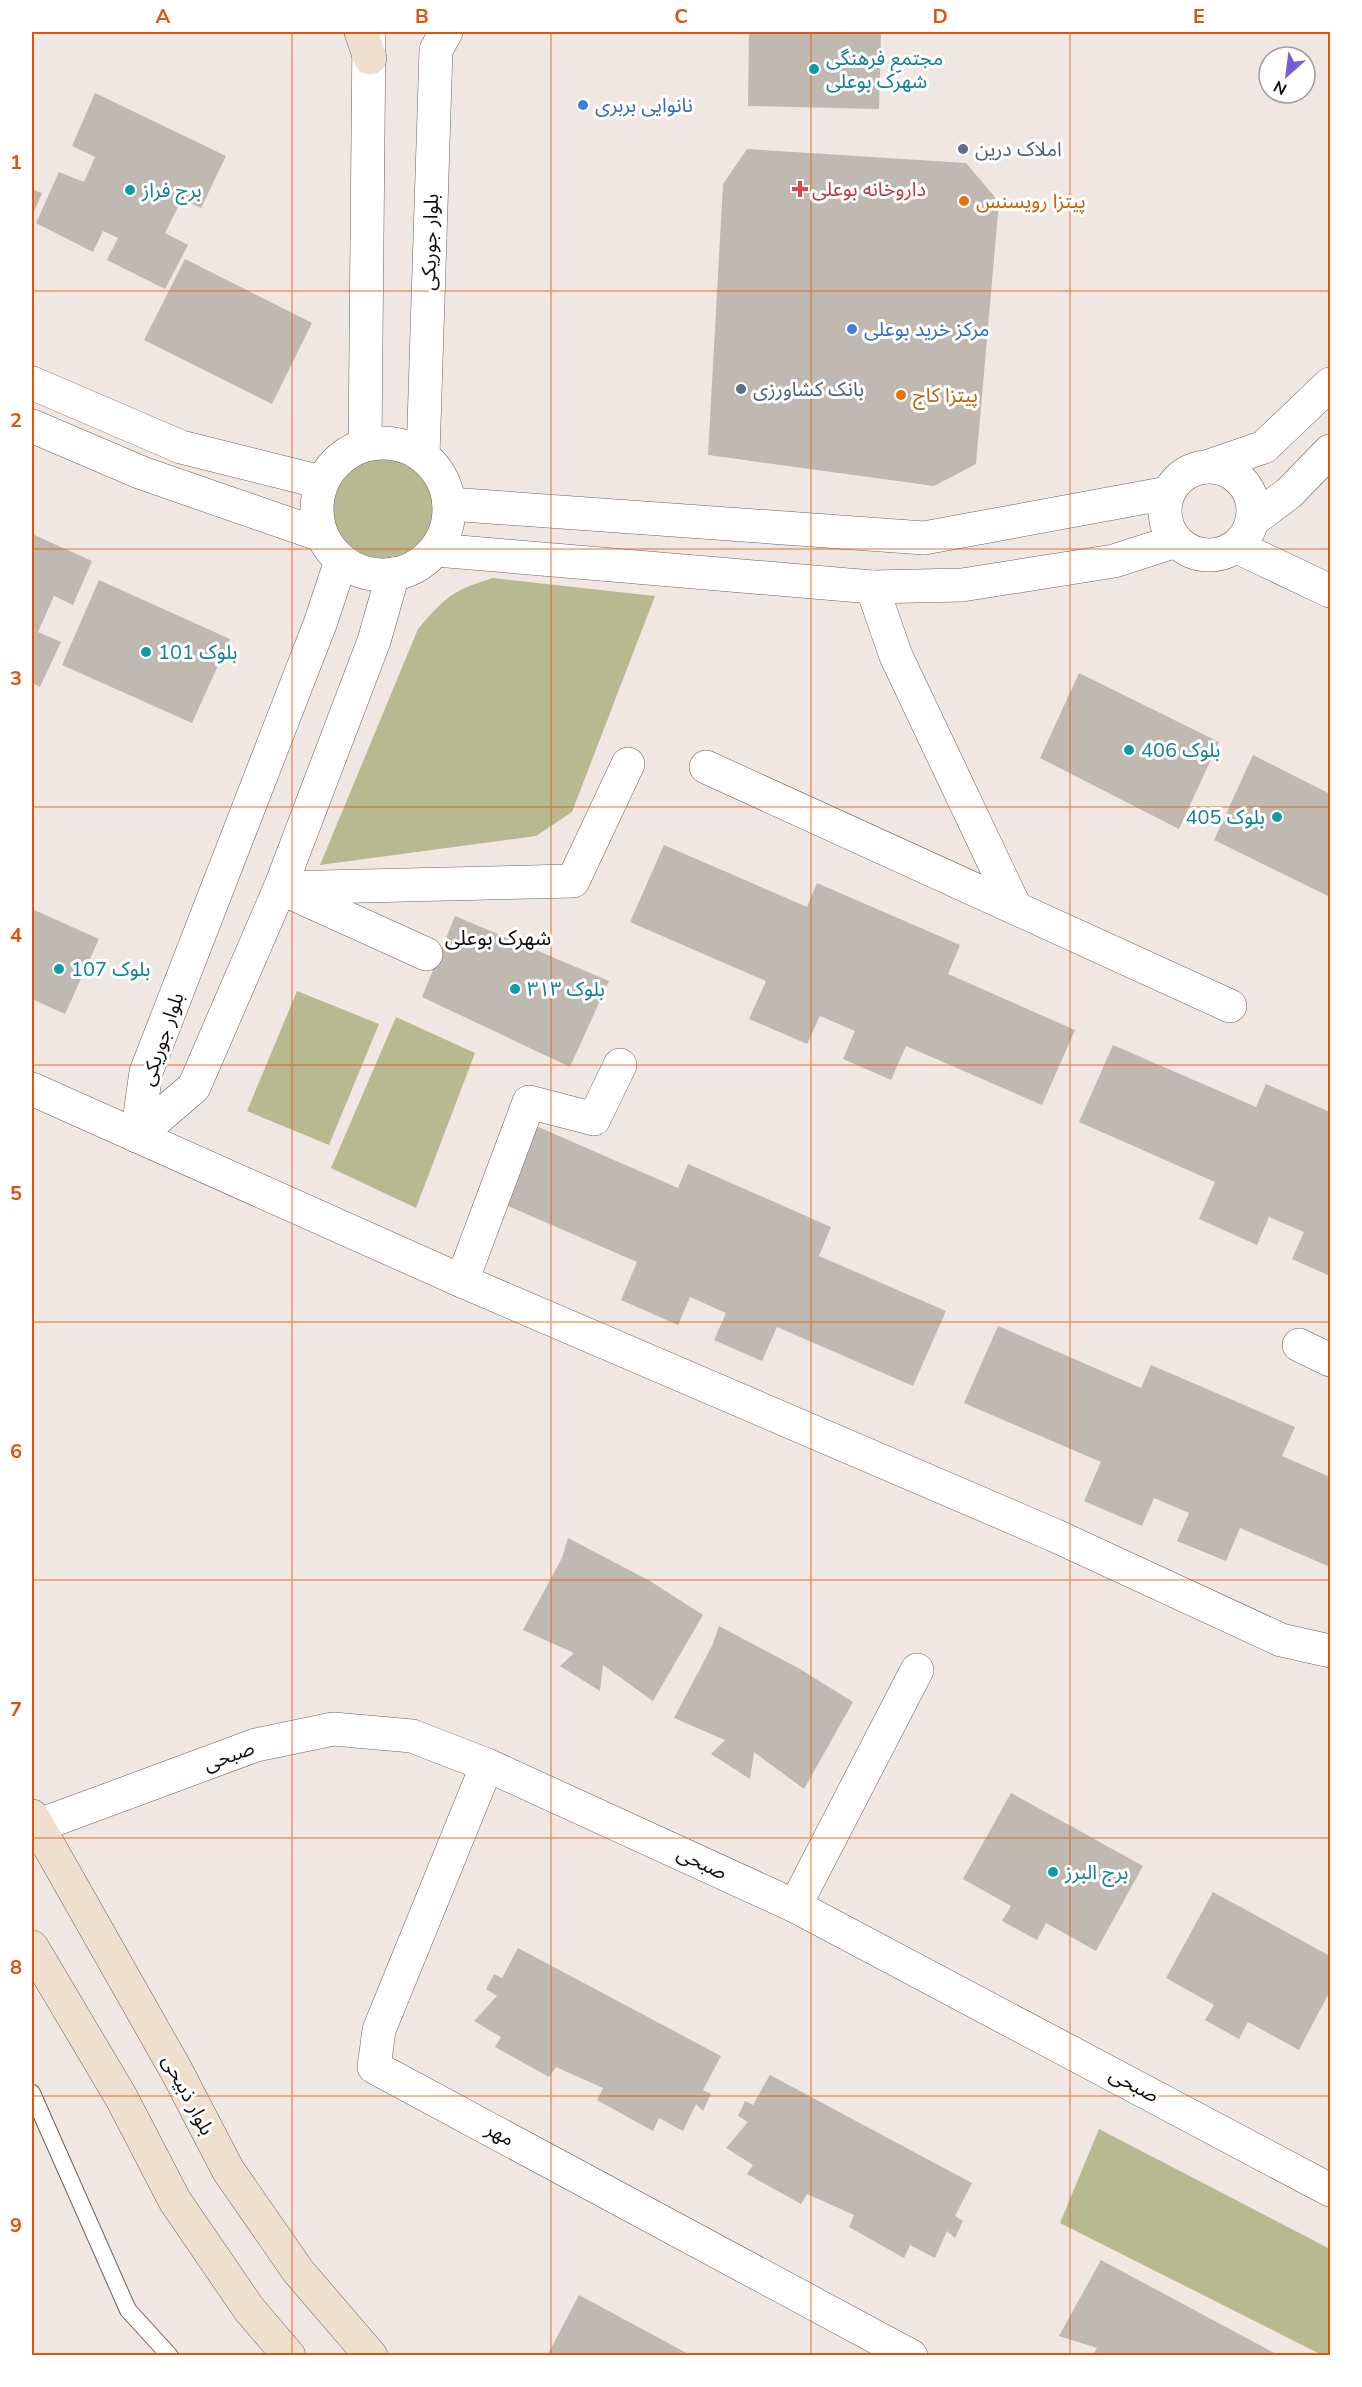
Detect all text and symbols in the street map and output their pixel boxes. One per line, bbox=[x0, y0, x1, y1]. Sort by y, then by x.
text: A bbox=[156, 3, 171, 30]
text: B bbox=[415, 3, 429, 30]
text: C bbox=[674, 3, 688, 30]
text: D bbox=[932, 3, 948, 30]
text: E bbox=[1193, 3, 1205, 30]
place label: مجتمع فرهنگی شهرک بوعلی bbox=[826, 45, 943, 95]
north arrow bbox=[1257, 45, 1317, 105]
marker: مجتمع فرهنگی شهرک بوعلی bbox=[807, 62, 821, 76]
text: N bbox=[1270, 75, 1291, 100]
place label: نانوایی بربری bbox=[595, 92, 693, 119]
marker: نانوایی بربری bbox=[576, 98, 590, 112]
place label: املاک درین bbox=[975, 136, 1062, 163]
marker: املاک درین bbox=[956, 142, 970, 156]
text: 1 bbox=[10, 149, 22, 176]
place label: داروخانه بوعلی bbox=[812, 176, 926, 203]
place label: برج فراز bbox=[141, 177, 202, 205]
marker: داروخانه بوعلی bbox=[793, 182, 807, 196]
marker: برج فراز bbox=[123, 183, 137, 197]
place label: پیتزا رویسنس bbox=[976, 188, 1086, 215]
street label: بلوار جوریکی bbox=[415, 193, 445, 291]
marker: پیتزا رویسنس bbox=[957, 194, 971, 208]
place label: مرکز خرید بوعلی bbox=[864, 316, 989, 343]
marker: مرکز خرید بوعلی bbox=[845, 322, 859, 336]
place label: بانک کشاورزی bbox=[753, 376, 864, 403]
marker: بانک کشاورزی bbox=[734, 382, 748, 396]
place label: پیتزا کاج bbox=[913, 382, 978, 410]
marker: پیتزا کاج bbox=[894, 388, 908, 402]
text: 2 bbox=[10, 407, 22, 434]
place label: بلوک 101 bbox=[158, 639, 238, 666]
marker: بلوک 101 bbox=[139, 645, 153, 659]
text: 3 bbox=[10, 665, 22, 692]
place label: بلوک 406 bbox=[1141, 737, 1221, 764]
marker: بلوک 406 bbox=[1122, 743, 1136, 757]
place label: بلوک 405 bbox=[1186, 804, 1265, 831]
marker: بلوک 405 bbox=[1270, 810, 1284, 824]
text: 4 bbox=[10, 922, 22, 949]
district label: شهرک بوعلی bbox=[445, 924, 551, 952]
place label: بلوک 107 bbox=[71, 956, 151, 983]
marker: بلوک 107 bbox=[52, 962, 66, 976]
place label: بلوک ۳۱۳ bbox=[527, 976, 605, 1003]
marker: بلوک ۳۱۳ bbox=[508, 982, 522, 996]
street label: بلوار جوریکی bbox=[133, 989, 191, 1089]
text: 5 bbox=[10, 1180, 22, 1207]
text: 6 bbox=[10, 1438, 22, 1465]
text: 7 bbox=[10, 1696, 22, 1723]
street label: صبحی bbox=[200, 1734, 258, 1778]
street label: صبحی bbox=[673, 1840, 731, 1886]
place label: برج البرز bbox=[1064, 1859, 1128, 1887]
marker: برج البرز bbox=[1046, 1865, 1060, 1879]
text: 8 bbox=[10, 1954, 22, 1981]
street label: بلوار ذبیحی bbox=[155, 2050, 221, 2140]
street label: صبحی bbox=[1105, 2061, 1163, 2109]
street label: مهر bbox=[480, 2115, 519, 2153]
text: 9 bbox=[10, 2212, 22, 2239]

